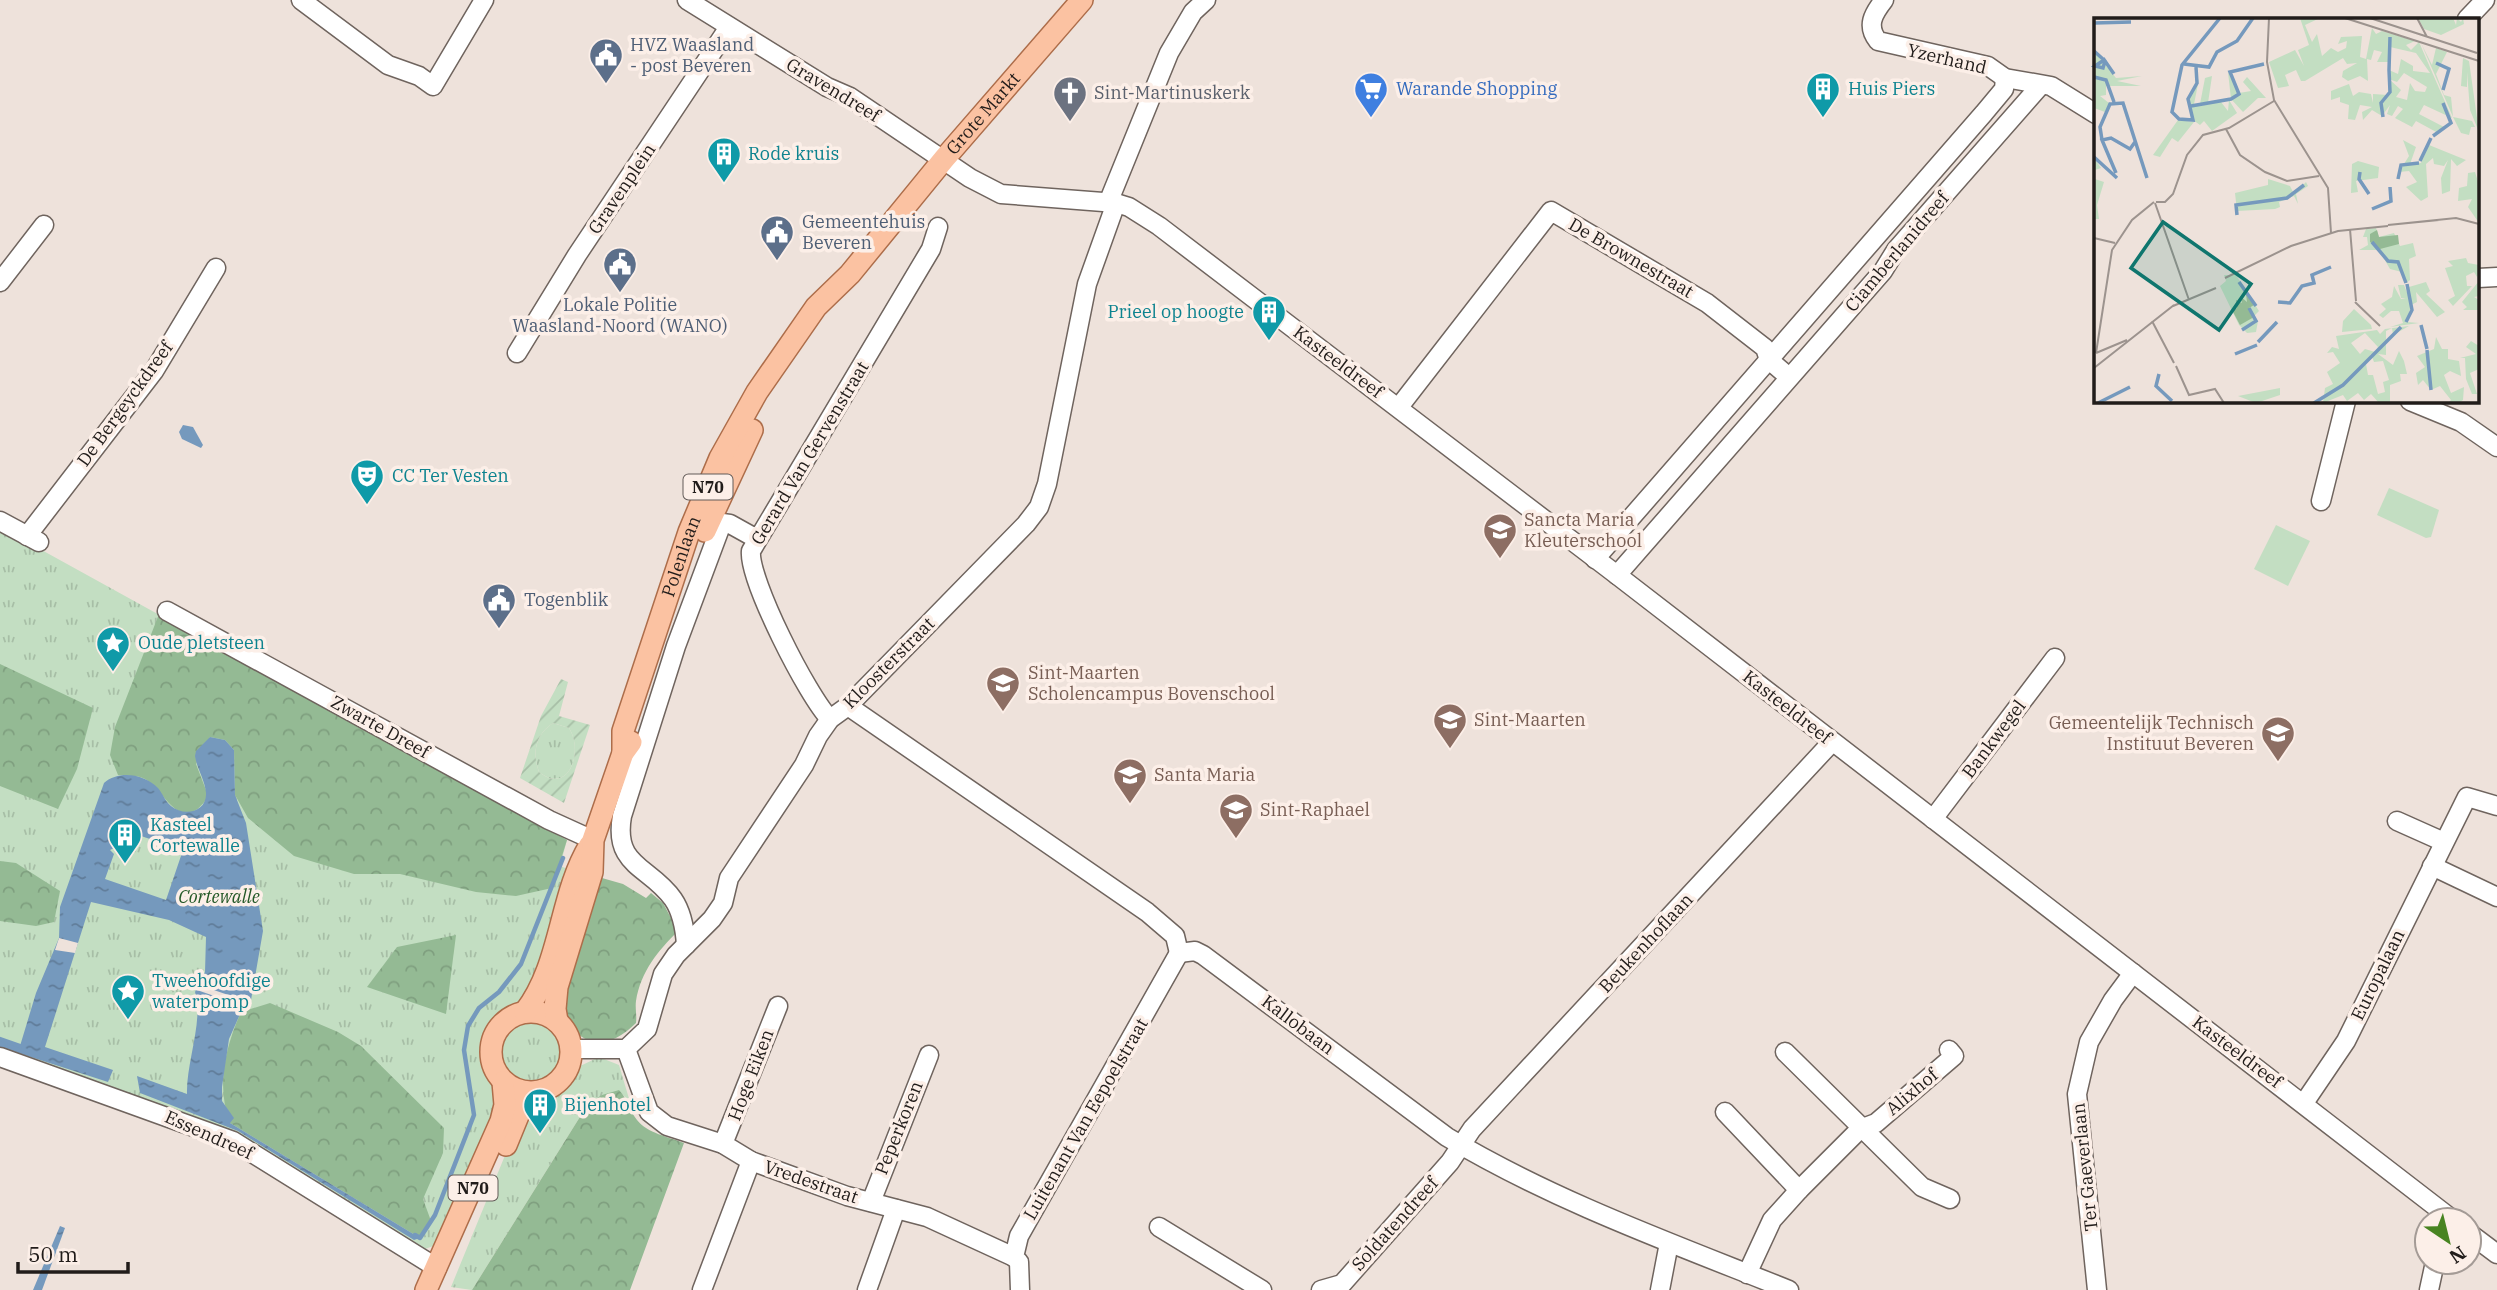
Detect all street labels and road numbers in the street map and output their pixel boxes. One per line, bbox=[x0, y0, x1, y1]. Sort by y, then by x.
street label: Yzerhand bbox=[1905, 38, 1989, 79]
street label: Gravendreef bbox=[782, 53, 886, 128]
street label: Grote Markt bbox=[941, 67, 1025, 159]
street label: Gravenplein bbox=[583, 139, 660, 238]
street label: Ciamberlanidreef bbox=[1840, 186, 1955, 316]
street label: De Brownestraat bbox=[1565, 212, 1698, 303]
street label: Kasteeldreef bbox=[1289, 320, 1389, 404]
street label: De Bergeyckdreef bbox=[72, 335, 179, 471]
street label: Gerard Van Gervenstraat bbox=[746, 357, 874, 549]
road number: N70 bbox=[684, 474, 732, 500]
street label: Polenlaan bbox=[656, 512, 705, 600]
street label: Kloosterstraat bbox=[838, 612, 939, 713]
street label: Kasteeldreef bbox=[1738, 665, 1838, 750]
street label: Zwarte Dreef bbox=[327, 690, 435, 764]
street label: Bankwegel bbox=[1957, 695, 2031, 782]
street label: Beukenhoflaan bbox=[1594, 888, 1698, 997]
street label: Europalaan bbox=[2346, 926, 2409, 1024]
street label: Kallobaan bbox=[1257, 990, 1339, 1059]
street label: Kasteeldreef bbox=[2188, 1010, 2288, 1094]
street label: Luitenant Van Eepoelstraat bbox=[1018, 1014, 1153, 1224]
street label: Hoge Eiken bbox=[723, 1026, 779, 1124]
street label: Alixhof bbox=[1881, 1062, 1944, 1120]
street label: Peperkoren bbox=[869, 1078, 928, 1178]
street label: Ter Gaeverlaan bbox=[2066, 1102, 2103, 1232]
street label: Essendreef bbox=[161, 1105, 259, 1165]
street label: Vredestraat bbox=[761, 1155, 861, 1208]
street label: Soldatendreef bbox=[1346, 1171, 1444, 1275]
road number: N70 bbox=[448, 1176, 498, 1200]

